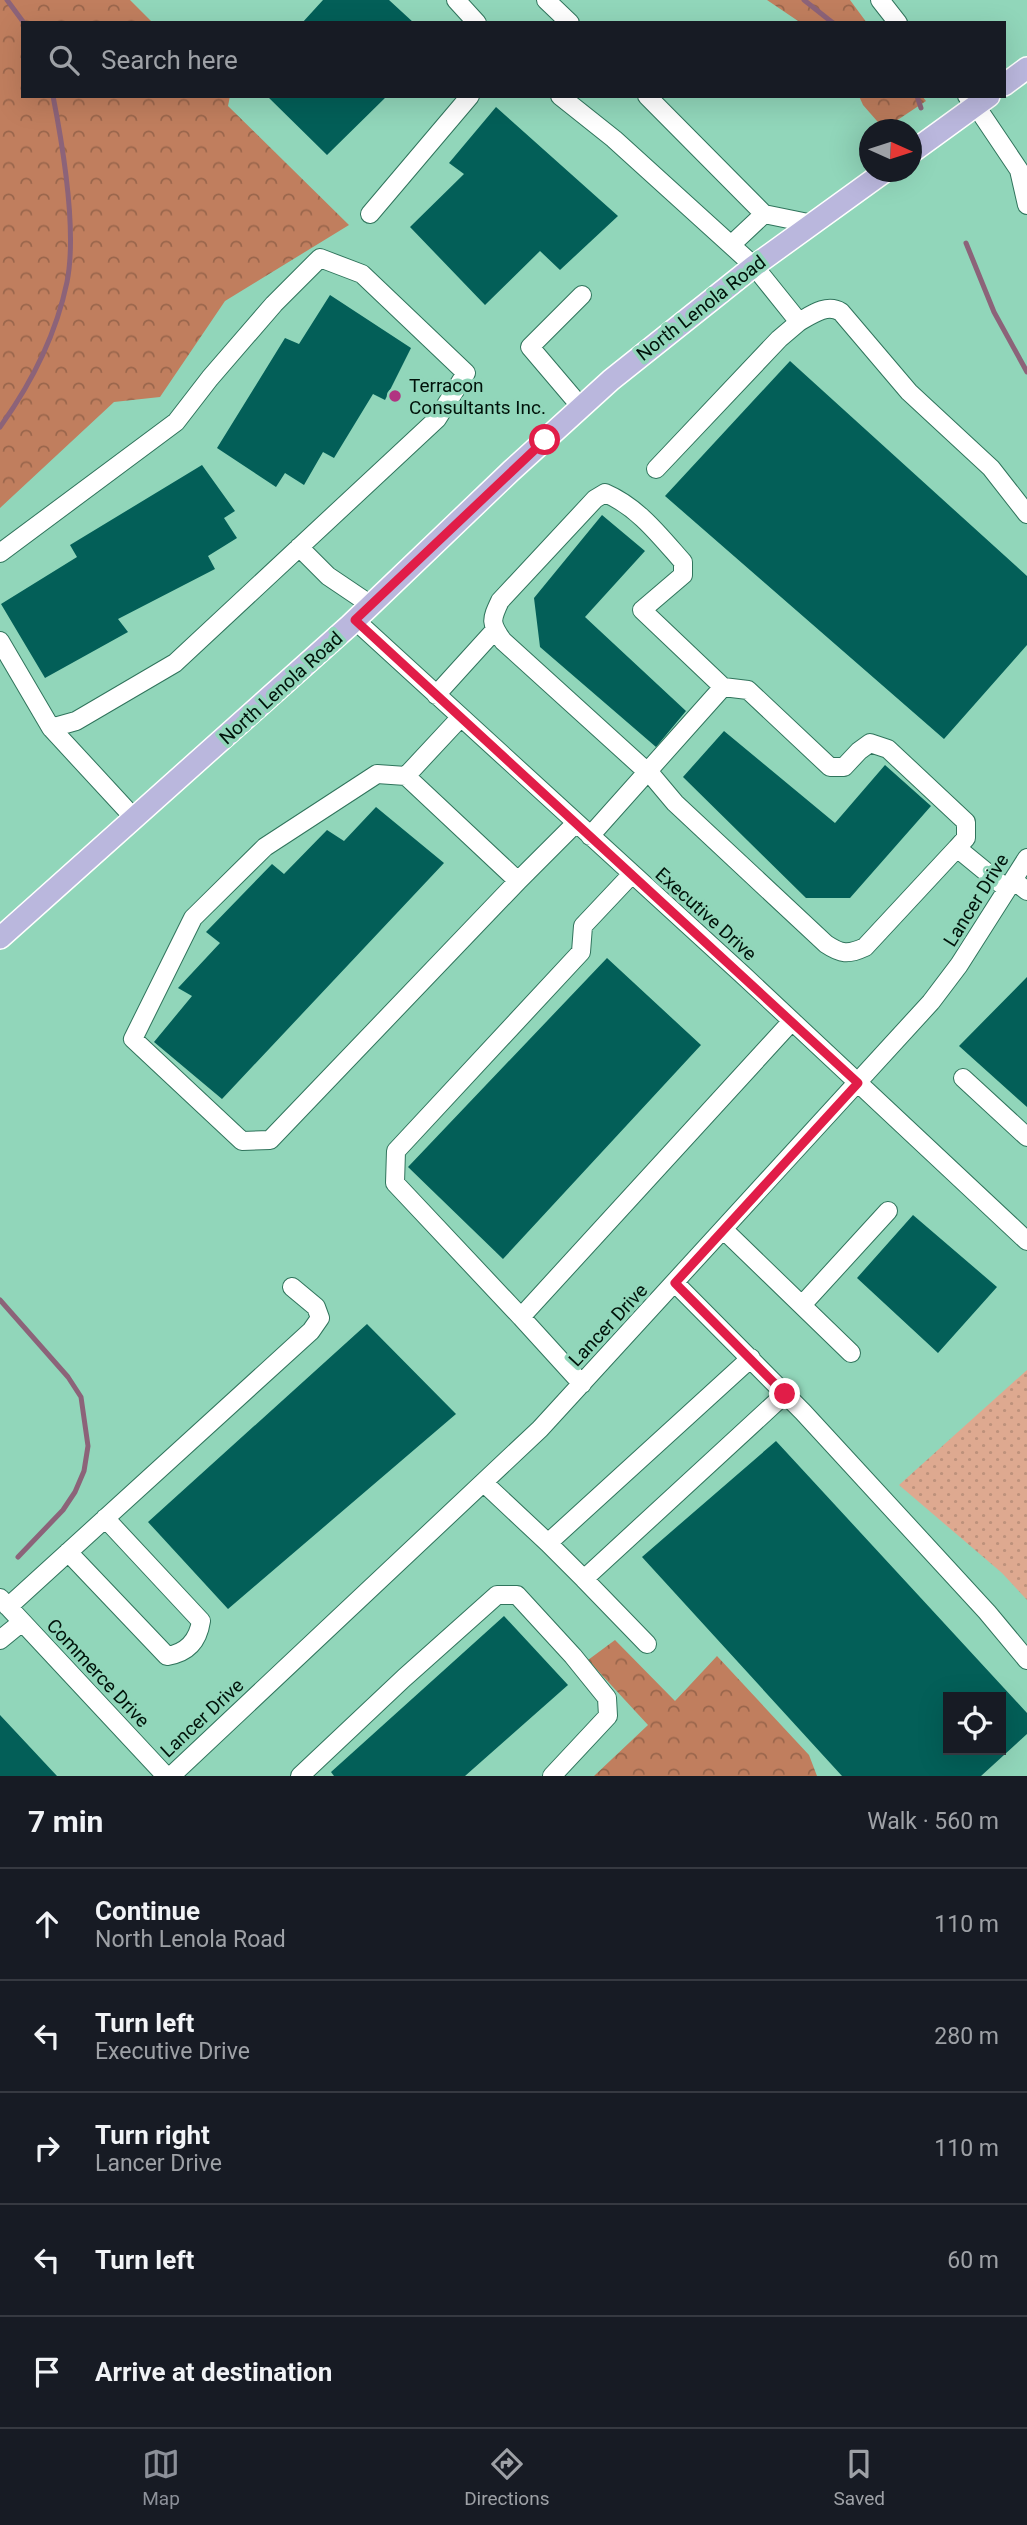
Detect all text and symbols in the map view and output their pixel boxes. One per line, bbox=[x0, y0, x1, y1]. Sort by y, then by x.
search box bbox=[21, 21, 1006, 98]
icon: search bbox=[45, 41, 83, 79]
text: Search here bbox=[101, 45, 238, 75]
north arrow bbox=[859, 119, 922, 182]
street label: North Lenola Road bbox=[632, 250, 770, 366]
place label: Terracon Consultants Inc. bbox=[409, 374, 546, 419]
marker: Terracon Consultants Inc. bbox=[387, 388, 403, 404]
route start bbox=[529, 424, 560, 455]
street label: North Lenola Road bbox=[215, 627, 347, 749]
street label: Lancer Drive bbox=[938, 849, 1014, 951]
street label: Executive Drive bbox=[651, 863, 761, 965]
street label: Lancer Drive bbox=[564, 1279, 652, 1371]
route end bbox=[769, 1378, 800, 1409]
street label: Commerce Drive bbox=[42, 1614, 154, 1732]
street label: Lancer Drive bbox=[156, 1674, 248, 1762]
map controls bbox=[943, 1692, 1006, 1755]
button: locate bbox=[943, 1692, 1006, 1755]
text: 7 min bbox=[28, 1804, 103, 1839]
text: Walk · 560 m bbox=[867, 1808, 999, 1835]
text: Continue bbox=[95, 1896, 200, 1926]
icon: ahead bbox=[28, 1905, 66, 1943]
text: 110 m bbox=[934, 1911, 999, 1938]
text: North Lenola Road bbox=[95, 1926, 286, 1953]
text: Turn left bbox=[95, 2008, 194, 2038]
icon: left bbox=[28, 2017, 66, 2055]
text: 280 m bbox=[934, 2023, 999, 2050]
text: Executive Drive bbox=[95, 2038, 250, 2065]
text: Turn right bbox=[95, 2120, 210, 2150]
icon: right bbox=[28, 2129, 66, 2167]
text: 110 m bbox=[934, 2135, 999, 2162]
text: Lancer Drive bbox=[95, 2150, 222, 2177]
icon: left bbox=[28, 2241, 66, 2279]
text: Turn left bbox=[95, 2245, 194, 2275]
text: 60 m bbox=[947, 2247, 999, 2274]
icon: arrive bbox=[28, 2353, 66, 2391]
text: Arrive at destination bbox=[95, 2357, 332, 2387]
tab: Map bbox=[142, 2445, 180, 2510]
tab: Directions bbox=[464, 2445, 549, 2510]
tab: Saved bbox=[834, 2445, 885, 2510]

